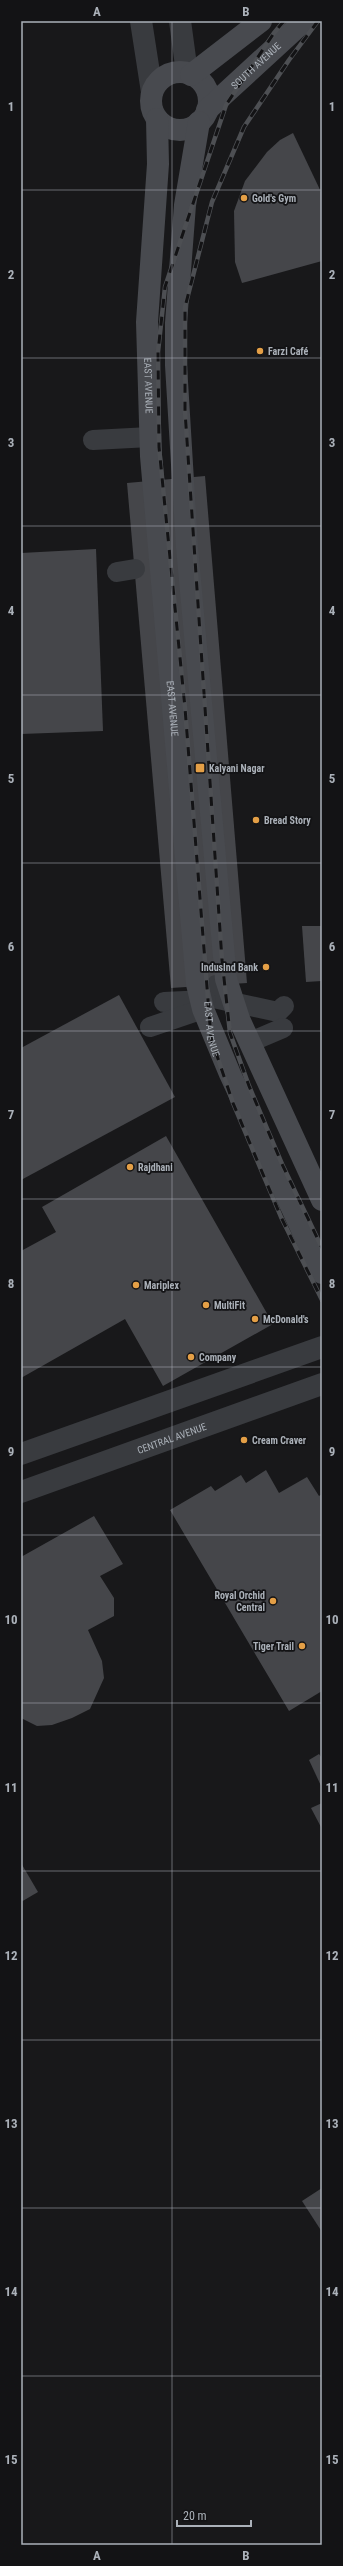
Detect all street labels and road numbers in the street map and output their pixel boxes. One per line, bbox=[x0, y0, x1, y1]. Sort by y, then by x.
street label: SOUTH AVENUE bbox=[229, 40, 283, 91]
street label: EAST AVENUE bbox=[142, 357, 155, 414]
street label: EAST AVENUE bbox=[165, 680, 180, 737]
street label: EAST AVENUE bbox=[202, 1001, 222, 1058]
street label: CENTRAL AVENUE bbox=[136, 1421, 208, 1456]

